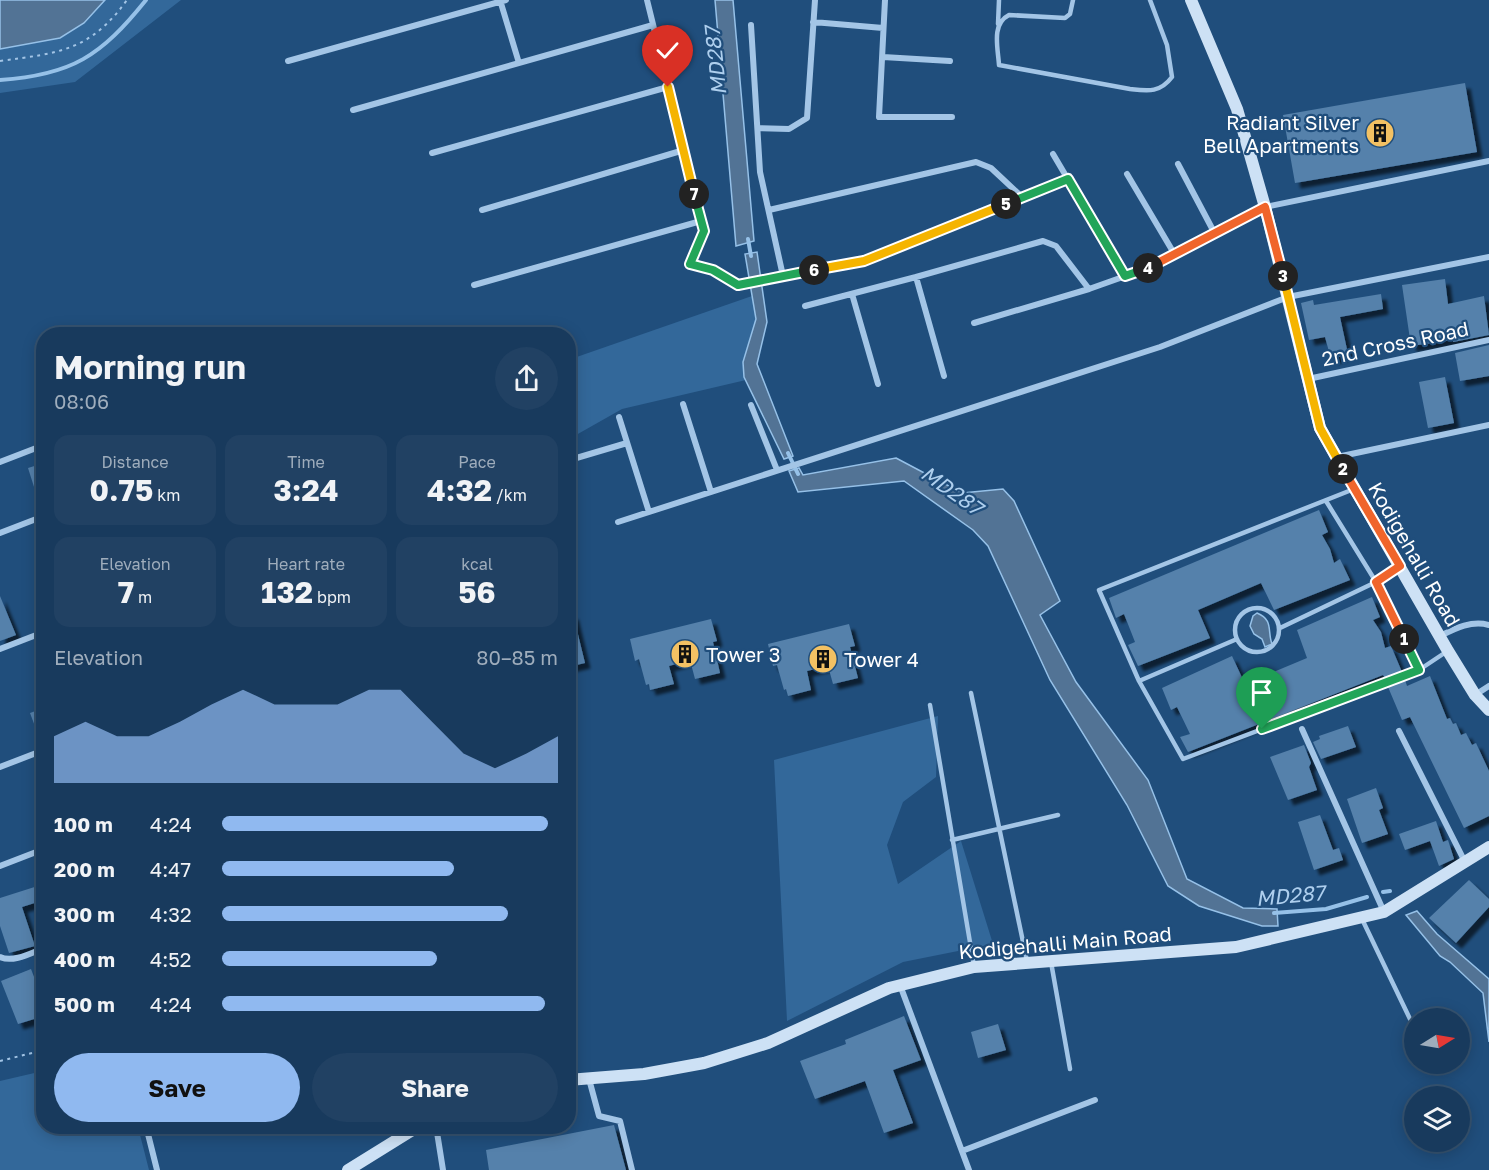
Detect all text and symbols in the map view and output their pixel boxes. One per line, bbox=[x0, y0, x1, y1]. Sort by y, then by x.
water label: MD287 bbox=[698, 23, 732, 97]
pin bbox=[642, 25, 693, 87]
icon: check bbox=[651, 34, 684, 67]
place label: Radiant Silver Bell Apartments bbox=[1203, 110, 1359, 157]
building icon: Radiant Silver Bell Apartments bbox=[1364, 117, 1396, 149]
pin: 7 bbox=[679, 179, 709, 209]
text: 7 bbox=[690, 184, 698, 204]
pin: 5 bbox=[991, 189, 1021, 219]
text: 5 bbox=[1001, 194, 1011, 214]
pin: 4 bbox=[1133, 253, 1163, 283]
pin: 6 bbox=[799, 255, 829, 285]
text: 4 bbox=[1143, 258, 1153, 278]
text: 6 bbox=[809, 260, 819, 280]
pin: 3 bbox=[1268, 261, 1298, 291]
text: 3 bbox=[1278, 266, 1288, 286]
street label: 2nd Cross Road bbox=[1319, 316, 1471, 370]
text: Morning run bbox=[54, 347, 246, 386]
button: share bbox=[495, 347, 558, 410]
text: 08:06 bbox=[54, 389, 109, 413]
text: Distance bbox=[101, 452, 169, 472]
text: Time bbox=[287, 452, 325, 472]
text: Pace bbox=[458, 452, 496, 472]
pin: 2 bbox=[1328, 454, 1358, 484]
text: 2 bbox=[1338, 459, 1348, 479]
water label: MD287 bbox=[916, 460, 990, 522]
text: 0.75 bbox=[90, 472, 153, 508]
text: 3:24 bbox=[274, 472, 338, 508]
text: 4:32 bbox=[427, 472, 492, 508]
street label: Kodigehalli Road bbox=[1364, 478, 1466, 630]
text: km bbox=[153, 485, 180, 505]
text: /km bbox=[492, 485, 527, 505]
text: Elevation bbox=[99, 554, 171, 574]
text: Heart rate bbox=[267, 554, 345, 574]
text: kcal bbox=[461, 554, 493, 574]
text: 7 bbox=[118, 574, 134, 610]
text: 132 bbox=[261, 574, 313, 610]
text: 56 bbox=[458, 574, 496, 610]
text: m bbox=[134, 587, 152, 607]
text: bpm bbox=[313, 587, 351, 607]
pin: 1 bbox=[1389, 624, 1419, 654]
text: 1 bbox=[1400, 629, 1408, 649]
building icon: Tower 3 bbox=[669, 638, 701, 670]
place label: Tower 3 bbox=[706, 642, 781, 666]
building icon: Tower 4 bbox=[807, 643, 839, 675]
text: Elevation bbox=[54, 645, 143, 669]
text: 80–85 m bbox=[476, 645, 558, 669]
place label: Tower 4 bbox=[844, 647, 919, 671]
pin bbox=[1236, 667, 1287, 729]
icon: arrive bbox=[1245, 676, 1278, 709]
text: 100 m bbox=[54, 812, 113, 836]
text: 4:24 bbox=[150, 812, 192, 836]
text: 200 m bbox=[54, 857, 115, 881]
text: 4:47 bbox=[150, 857, 191, 881]
water label: MD287 bbox=[1255, 879, 1328, 911]
text: 300 m bbox=[54, 902, 115, 926]
text: 4:32 bbox=[150, 902, 192, 926]
street label: Kodigehalli Main Road bbox=[957, 921, 1173, 963]
text: 400 m bbox=[54, 947, 115, 971]
text: 4:52 bbox=[150, 947, 191, 971]
text: 500 m bbox=[54, 992, 115, 1016]
text: 4:24 bbox=[150, 992, 192, 1016]
north arrow bbox=[1404, 1008, 1470, 1074]
map controls bbox=[1404, 1008, 1470, 1152]
button: Save bbox=[54, 1053, 300, 1122]
button: Share bbox=[312, 1053, 558, 1122]
button: layers bbox=[1404, 1086, 1470, 1152]

